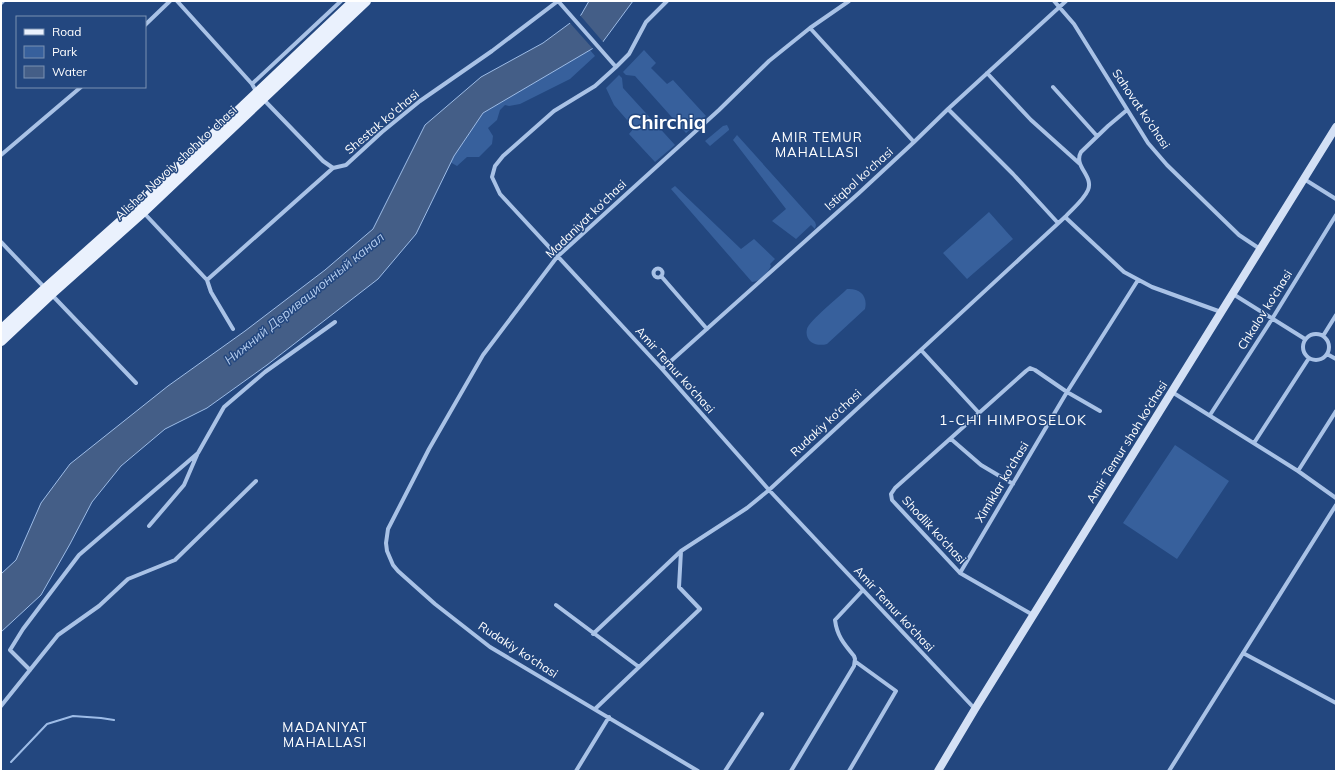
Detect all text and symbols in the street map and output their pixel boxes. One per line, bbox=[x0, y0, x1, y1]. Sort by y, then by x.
legend bbox=[16, 16, 146, 88]
text: Road bbox=[52, 24, 81, 39]
text: Park bbox=[52, 44, 78, 59]
text: Water bbox=[52, 64, 88, 79]
street label: Sahovat ko‘chasi bbox=[1109, 66, 1174, 152]
street label: Shestak ko'chasi bbox=[342, 86, 422, 157]
street label: Alisher Navoiy shoh koʻchasi bbox=[112, 102, 240, 223]
district label: Chirchiq bbox=[628, 109, 706, 134]
district label: AMIR TEMUR MAHALLASI bbox=[771, 129, 863, 160]
street label: Istiqbol ko‘chasi bbox=[821, 144, 896, 213]
street label: Madaniyat ko‘chasi bbox=[542, 176, 629, 261]
water label: Нижний Деривационный канал bbox=[221, 228, 387, 368]
street label: Chkalov ko‘chasi bbox=[1234, 267, 1295, 352]
street label: Amir Temur ko‘chasi bbox=[633, 323, 718, 416]
street label: Amir Temur shoh ko‘chasi bbox=[1083, 378, 1170, 506]
street label: Rudakiy ko‘chasi bbox=[787, 386, 864, 459]
district label: 1-CHI HIMPOSELOK bbox=[939, 411, 1087, 429]
street label: Ximiklar ko‘chasi bbox=[972, 439, 1032, 525]
street label: Shodlik ko‘chasi bbox=[899, 493, 970, 567]
street label: Amir Temur ko‘chasi bbox=[851, 563, 938, 655]
street label: Rudakiy ko‘chasi bbox=[476, 618, 561, 681]
district label: MADANIYAT MAHALLASI bbox=[282, 719, 368, 750]

